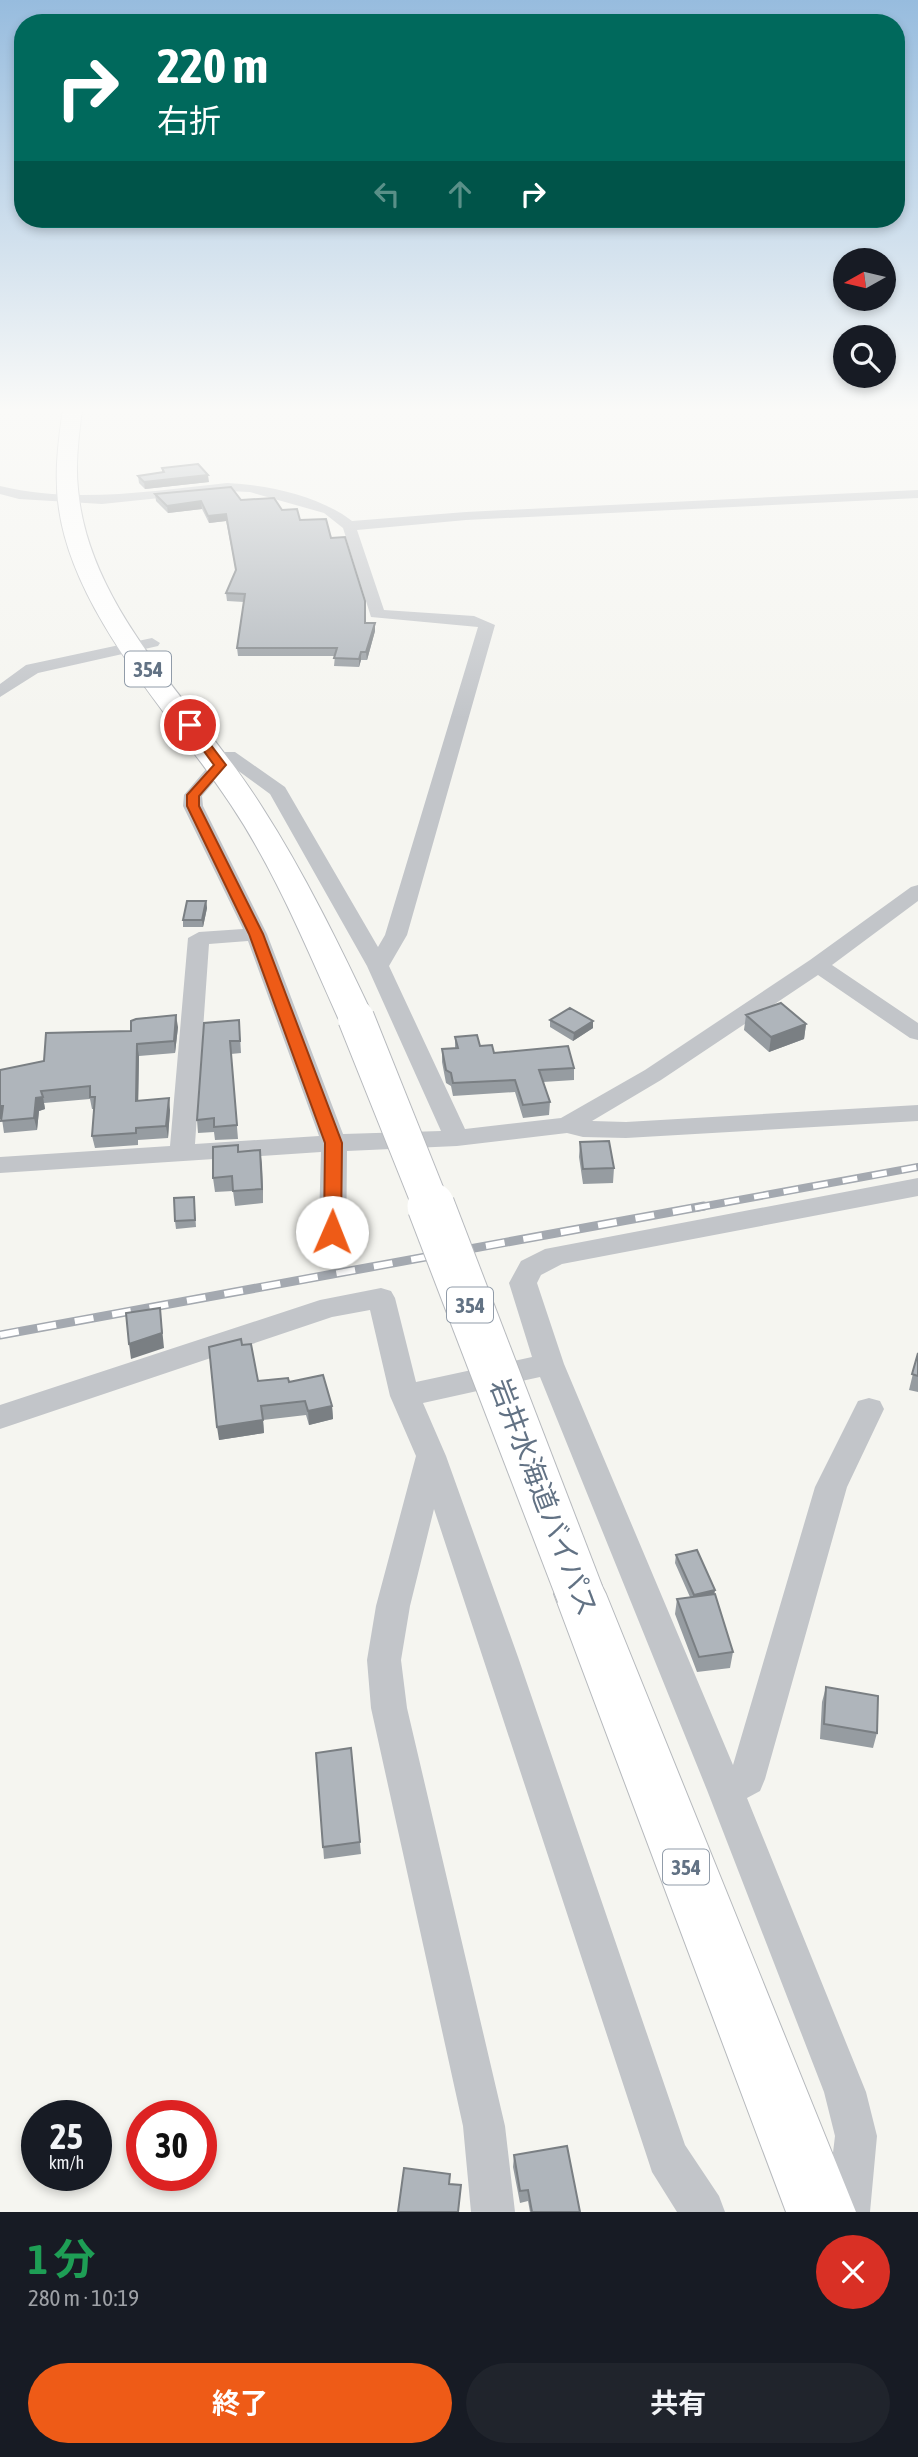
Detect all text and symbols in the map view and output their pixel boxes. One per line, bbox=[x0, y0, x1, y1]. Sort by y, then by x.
text: 220 m bbox=[157, 37, 268, 93]
icon: right bbox=[42, 42, 133, 133]
text: 右折 bbox=[157, 102, 221, 139]
icon: left bbox=[368, 175, 406, 213]
icon: ahead bbox=[441, 175, 479, 213]
icon: right bbox=[514, 175, 552, 213]
north arrow bbox=[833, 248, 896, 312]
map controls bbox=[833, 248, 896, 388]
button: search bbox=[833, 325, 896, 388]
road number: 354 bbox=[125, 652, 171, 686]
pin bbox=[160, 695, 220, 755]
icon: arrive bbox=[171, 706, 209, 744]
position arrow bbox=[295, 1195, 369, 1269]
road number: 354 bbox=[447, 1288, 493, 1322]
street label: 岩井水海道バイパス bbox=[484, 1374, 604, 1620]
road number: 354 bbox=[663, 1850, 709, 1884]
speed limit sign: 30 bbox=[126, 2100, 217, 2191]
text: 25 bbox=[50, 2116, 83, 2156]
text: km/h bbox=[49, 2152, 84, 2173]
text: 1 分 bbox=[28, 2235, 96, 2283]
button: close bbox=[816, 2235, 890, 2309]
text: 280 m · 10:19 bbox=[28, 2285, 139, 2311]
button: 終了 bbox=[28, 2363, 452, 2443]
button: 共有 bbox=[466, 2363, 890, 2443]

